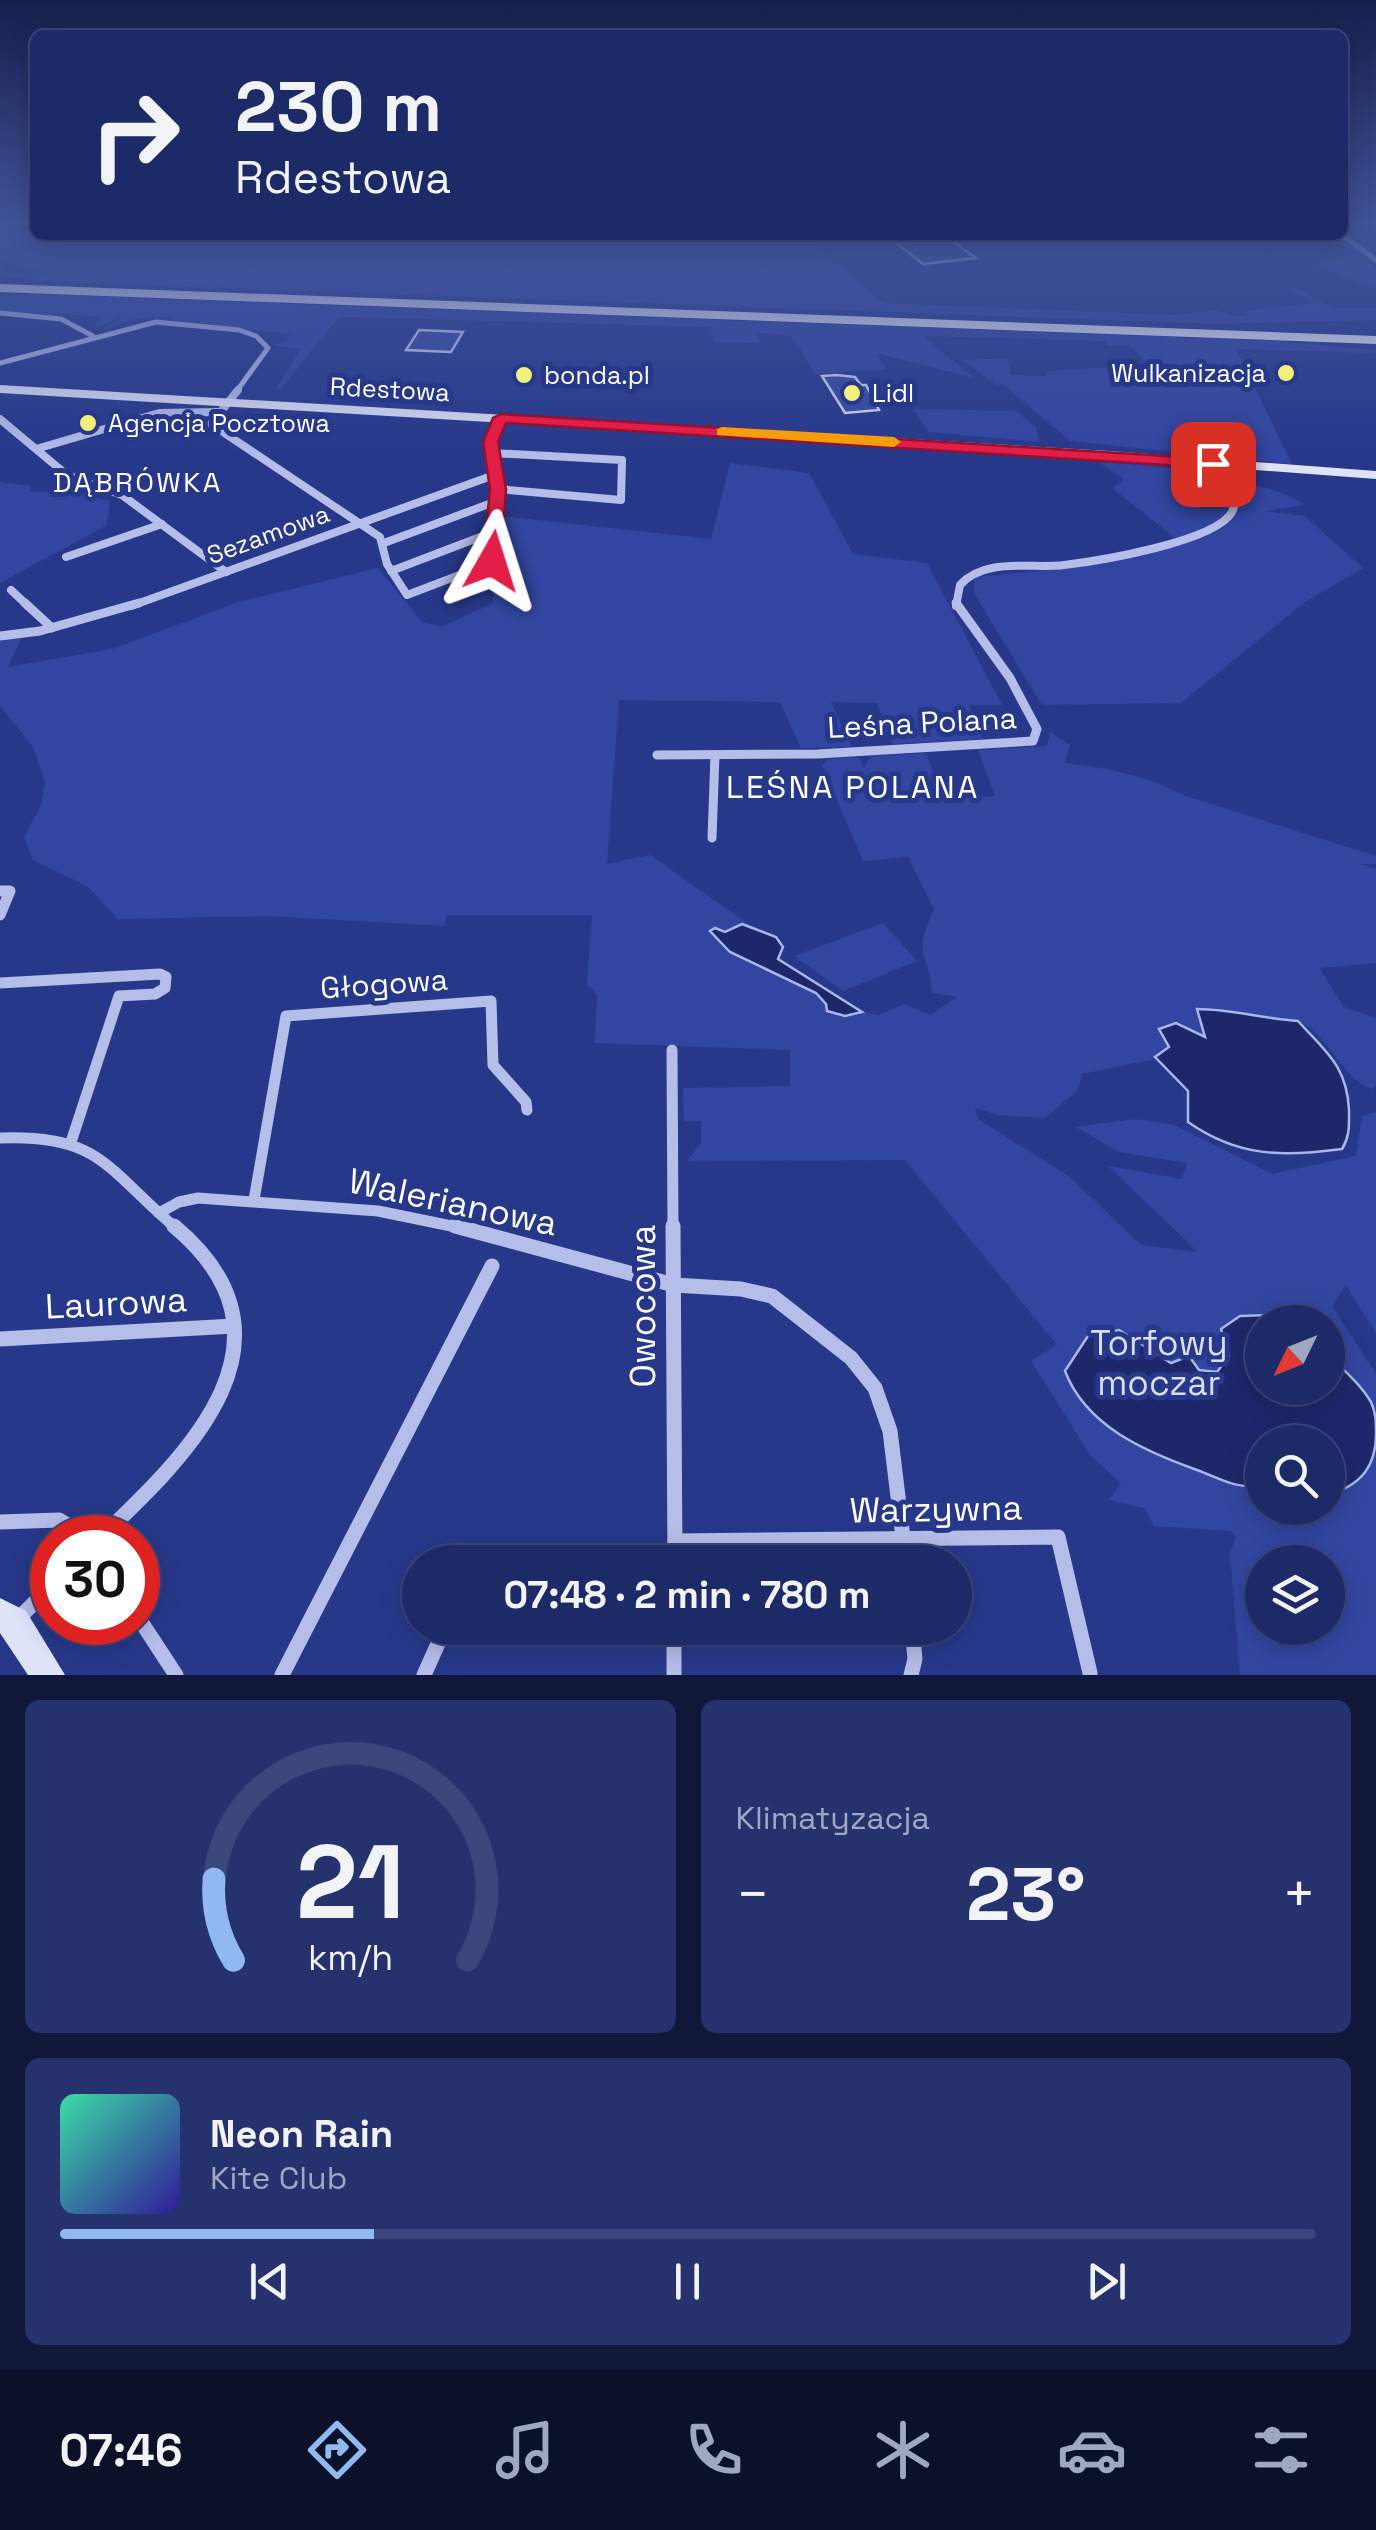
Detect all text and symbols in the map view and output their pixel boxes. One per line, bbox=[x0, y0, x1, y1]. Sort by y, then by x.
text: 230 m bbox=[235, 62, 442, 151]
icon: right bbox=[70, 70, 200, 200]
text: Rdestowa bbox=[235, 149, 451, 206]
place label: Wulkanizacja bbox=[1111, 357, 1266, 389]
place label: bonda.pl bbox=[544, 359, 650, 391]
marker: Wulkanizacja bbox=[1275, 362, 1297, 384]
marker: bonda.pl bbox=[513, 364, 535, 386]
street label: Rdestowa bbox=[329, 370, 451, 408]
place label: Lidl bbox=[872, 377, 914, 409]
marker: Lidl bbox=[841, 382, 863, 404]
place label: Agencja Pocztowa bbox=[108, 407, 330, 439]
marker: Agencja Pocztowa bbox=[77, 412, 99, 434]
pin bbox=[1171, 422, 1256, 507]
icon: arrive bbox=[1186, 437, 1241, 492]
district label: DĄBRÓWKA bbox=[53, 464, 223, 500]
street label: Sezamowa bbox=[202, 497, 334, 571]
position arrow bbox=[440, 509, 544, 613]
street label: Leśna Polana bbox=[826, 698, 1018, 747]
district label: LEŚNA POLANA bbox=[726, 767, 980, 807]
street label: Głogowa bbox=[319, 960, 449, 1007]
street label: Walerianowa bbox=[345, 1158, 561, 1246]
street label: Owocowa bbox=[621, 1225, 665, 1387]
street label: Laurowa bbox=[44, 1277, 188, 1329]
north arrow bbox=[1245, 1305, 1345, 1405]
map controls bbox=[1245, 1305, 1345, 1645]
park label: Torfowy moczar bbox=[1090, 1321, 1228, 1405]
button: search bbox=[1245, 1425, 1345, 1525]
street label: Warzywna bbox=[849, 1485, 1023, 1533]
speed limit sign: 30 bbox=[30, 1515, 160, 1645]
button: layers bbox=[1245, 1545, 1345, 1645]
text: 07:48 · 2 min · 780 m bbox=[503, 1571, 871, 1619]
text: Klimatyzacja bbox=[736, 1798, 930, 1838]
text: 21 bbox=[296, 1816, 405, 1948]
text: 23° bbox=[966, 1846, 1086, 1942]
text: − bbox=[736, 1859, 770, 1929]
text: + bbox=[1282, 1859, 1316, 1929]
text: km/h bbox=[308, 1935, 393, 1980]
text: Neon Rain bbox=[210, 2110, 393, 2158]
text: Kite Club bbox=[210, 2158, 347, 2198]
icon: previous bbox=[242, 2254, 297, 2309]
icon: pause bbox=[660, 2254, 715, 2309]
icon: next bbox=[1079, 2254, 1134, 2309]
icon: directions bbox=[302, 2415, 372, 2485]
icon: music bbox=[490, 2415, 560, 2485]
icon: phone bbox=[679, 2415, 749, 2485]
icon: climate bbox=[868, 2415, 938, 2485]
icon: car bbox=[1057, 2415, 1127, 2485]
icon: filters bbox=[1246, 2415, 1316, 2485]
text: 07:46 bbox=[59, 2422, 183, 2479]

